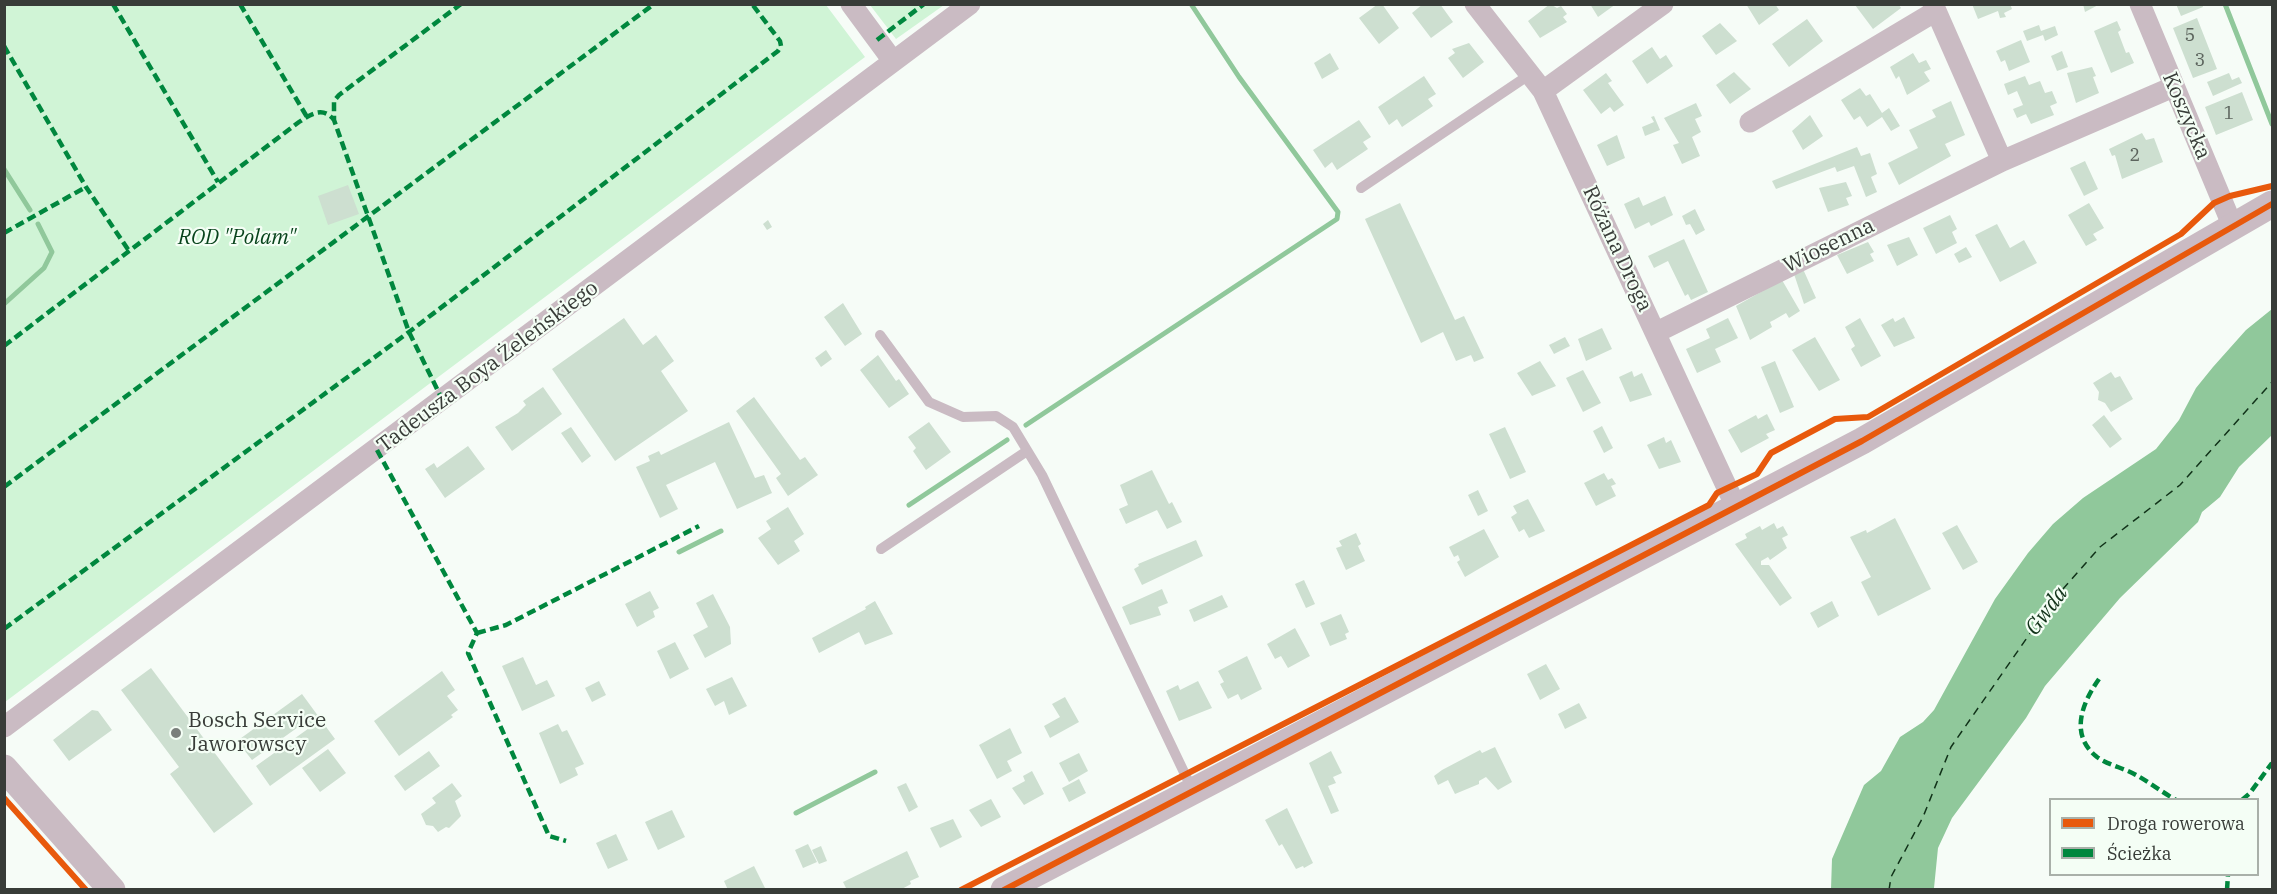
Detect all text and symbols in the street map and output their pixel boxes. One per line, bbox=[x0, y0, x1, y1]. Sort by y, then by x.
house number: 5 bbox=[2185, 25, 2195, 47]
house number: 3 bbox=[2195, 50, 2205, 72]
street label: Koszycka bbox=[2156, 69, 2216, 163]
house number: 1 bbox=[2224, 103, 2234, 125]
house number: 2 bbox=[2130, 145, 2140, 167]
street label: Różana Droga bbox=[1577, 182, 1657, 316]
street label: Wiosenna bbox=[1779, 213, 1879, 279]
park label: ROD "Polam" bbox=[178, 225, 296, 251]
street label: Tadeusza Boya Żeleńskiego bbox=[372, 276, 604, 458]
water label: Gwda bbox=[2020, 581, 2074, 641]
place label: Bosch Service Jaworowscy bbox=[188, 708, 326, 758]
marker: Bosch Service Jaworowscy bbox=[169, 726, 183, 740]
legend bbox=[2049, 798, 2259, 876]
text: Droga rowerowa bbox=[2107, 812, 2245, 835]
text: Ścieżka bbox=[2107, 842, 2172, 865]

